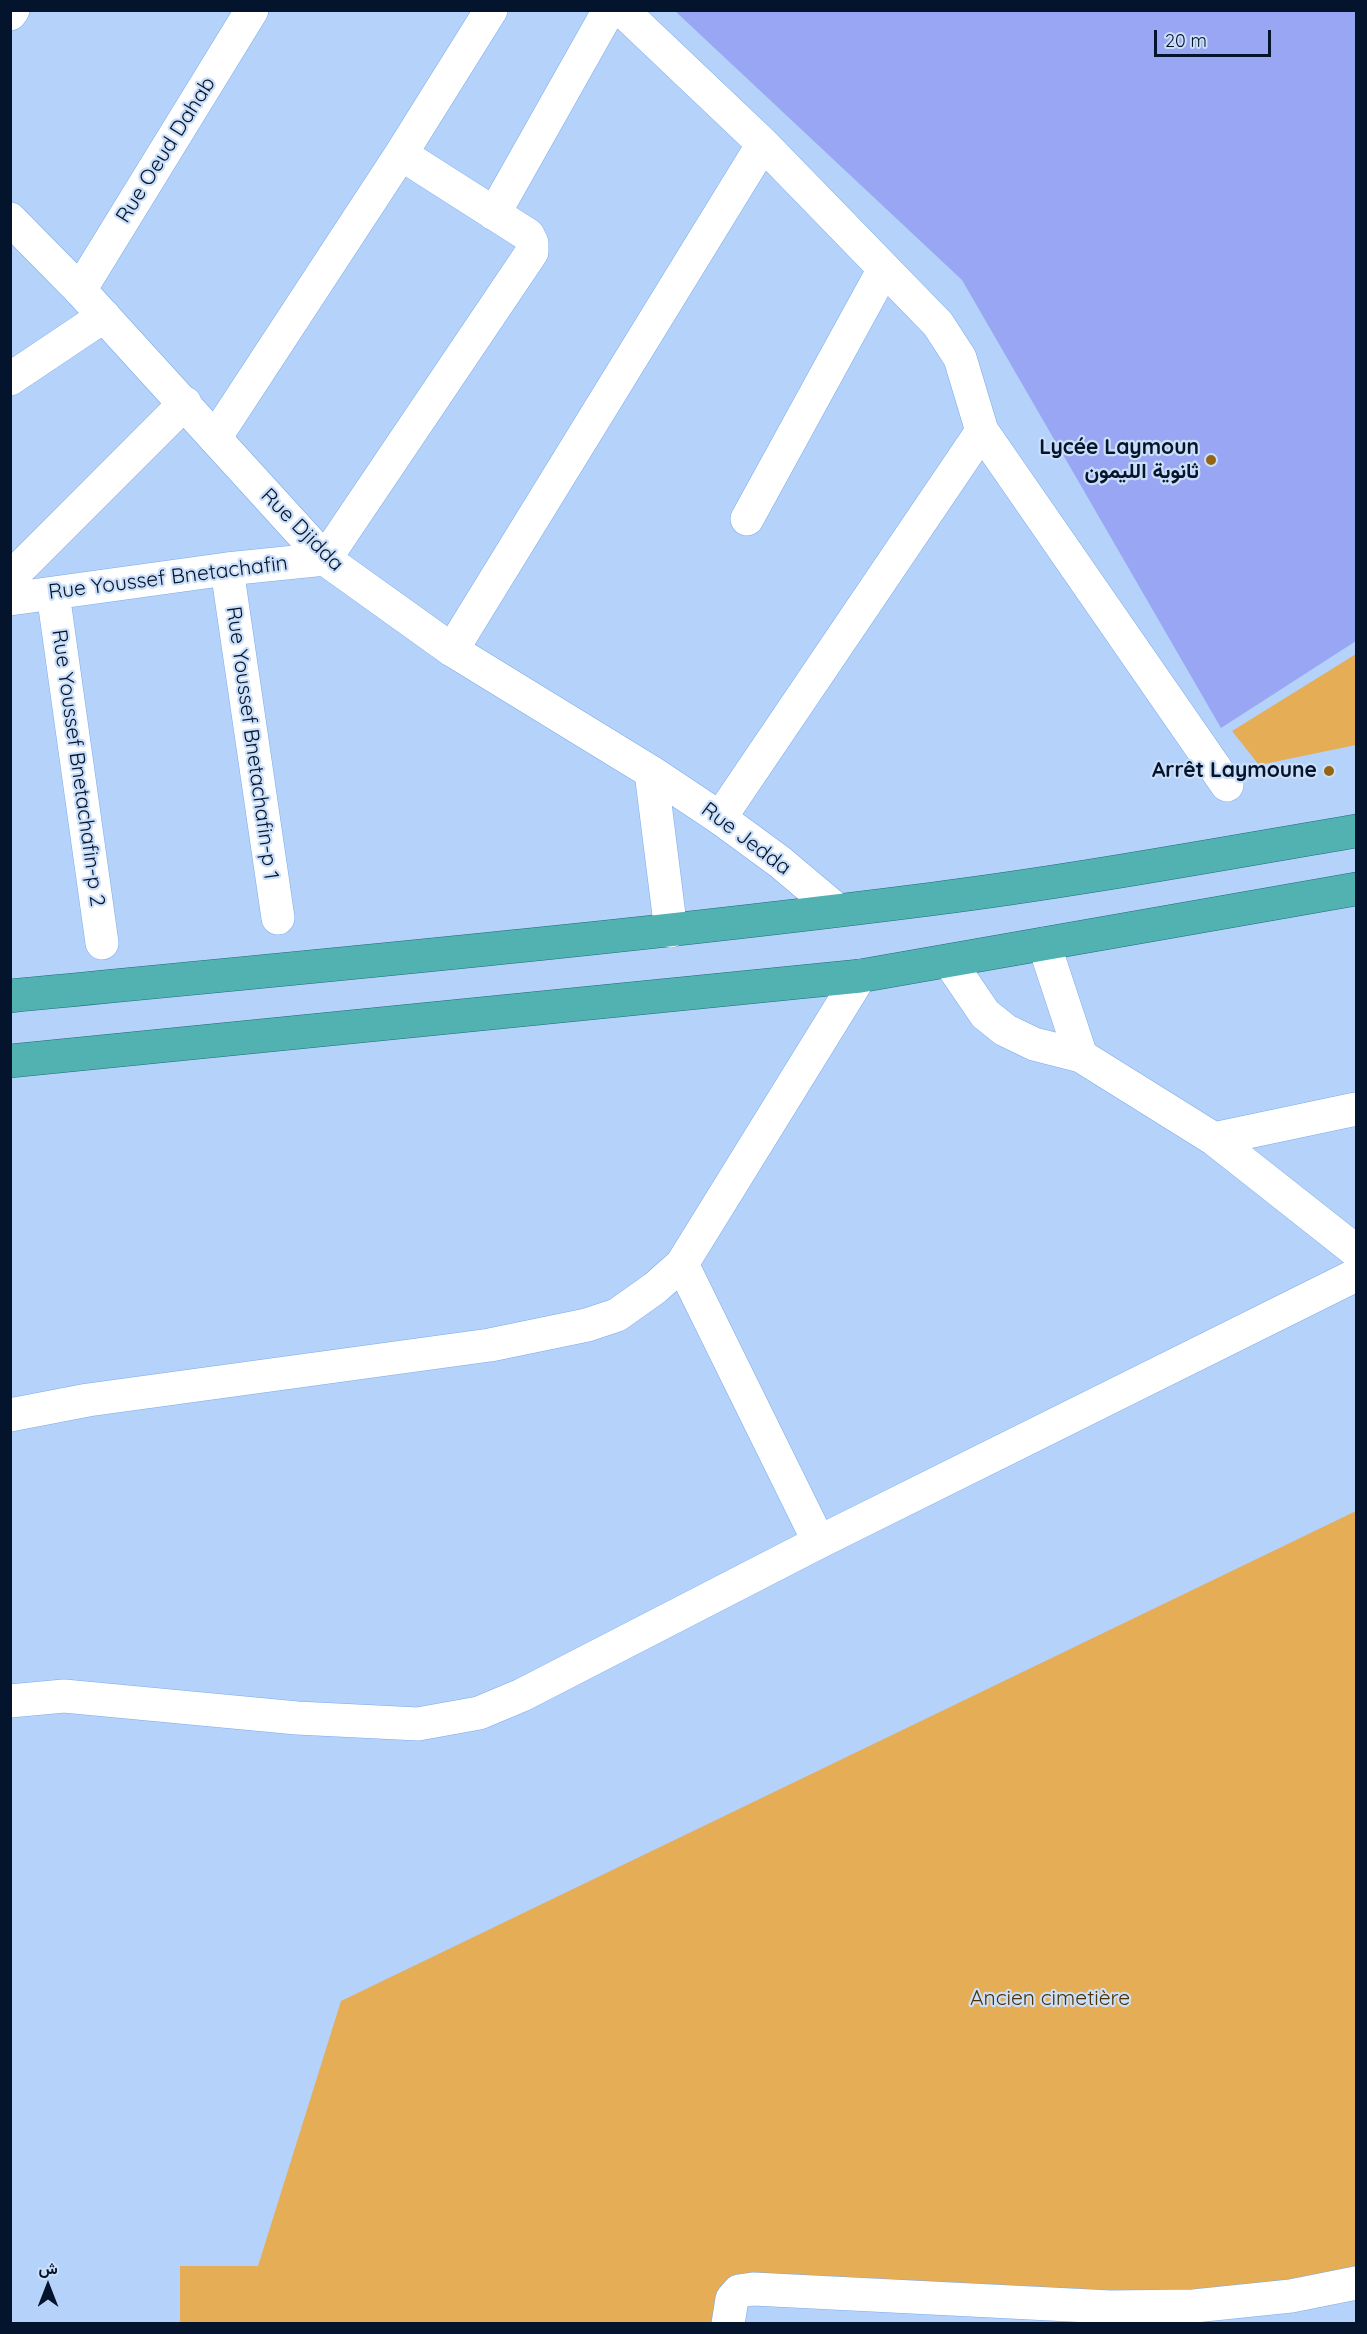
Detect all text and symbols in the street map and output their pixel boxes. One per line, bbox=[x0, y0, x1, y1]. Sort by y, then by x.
scale bar bbox=[1157, 18, 1274, 56]
text: 20 m bbox=[1165, 29, 1207, 52]
street label: Rue Oeud Dahab bbox=[111, 72, 221, 228]
place label: Lycée Laymoun ثانوية الليمون bbox=[1039, 435, 1199, 485]
marker: Lycée Laymoun ثانوية الليمون bbox=[1204, 453, 1218, 467]
street label: Rue Djidda bbox=[255, 483, 349, 577]
street label: Rue Youssef Bnetachafin bbox=[47, 551, 289, 605]
street label: Rue Youssef Bnetachafin-p 1 bbox=[220, 605, 284, 881]
street label: Rue Youssef Bnetachafin-p 2 bbox=[46, 628, 110, 908]
place label: Arrêt Laymoune bbox=[1152, 758, 1317, 784]
marker: Arrêt Laymoune bbox=[1322, 764, 1336, 778]
street label: Rue Jedda bbox=[696, 797, 796, 881]
park label: Ancien cimetière bbox=[970, 1986, 1130, 2012]
north arrow bbox=[18, 2256, 78, 2316]
text: ش bbox=[38, 2258, 58, 2278]

